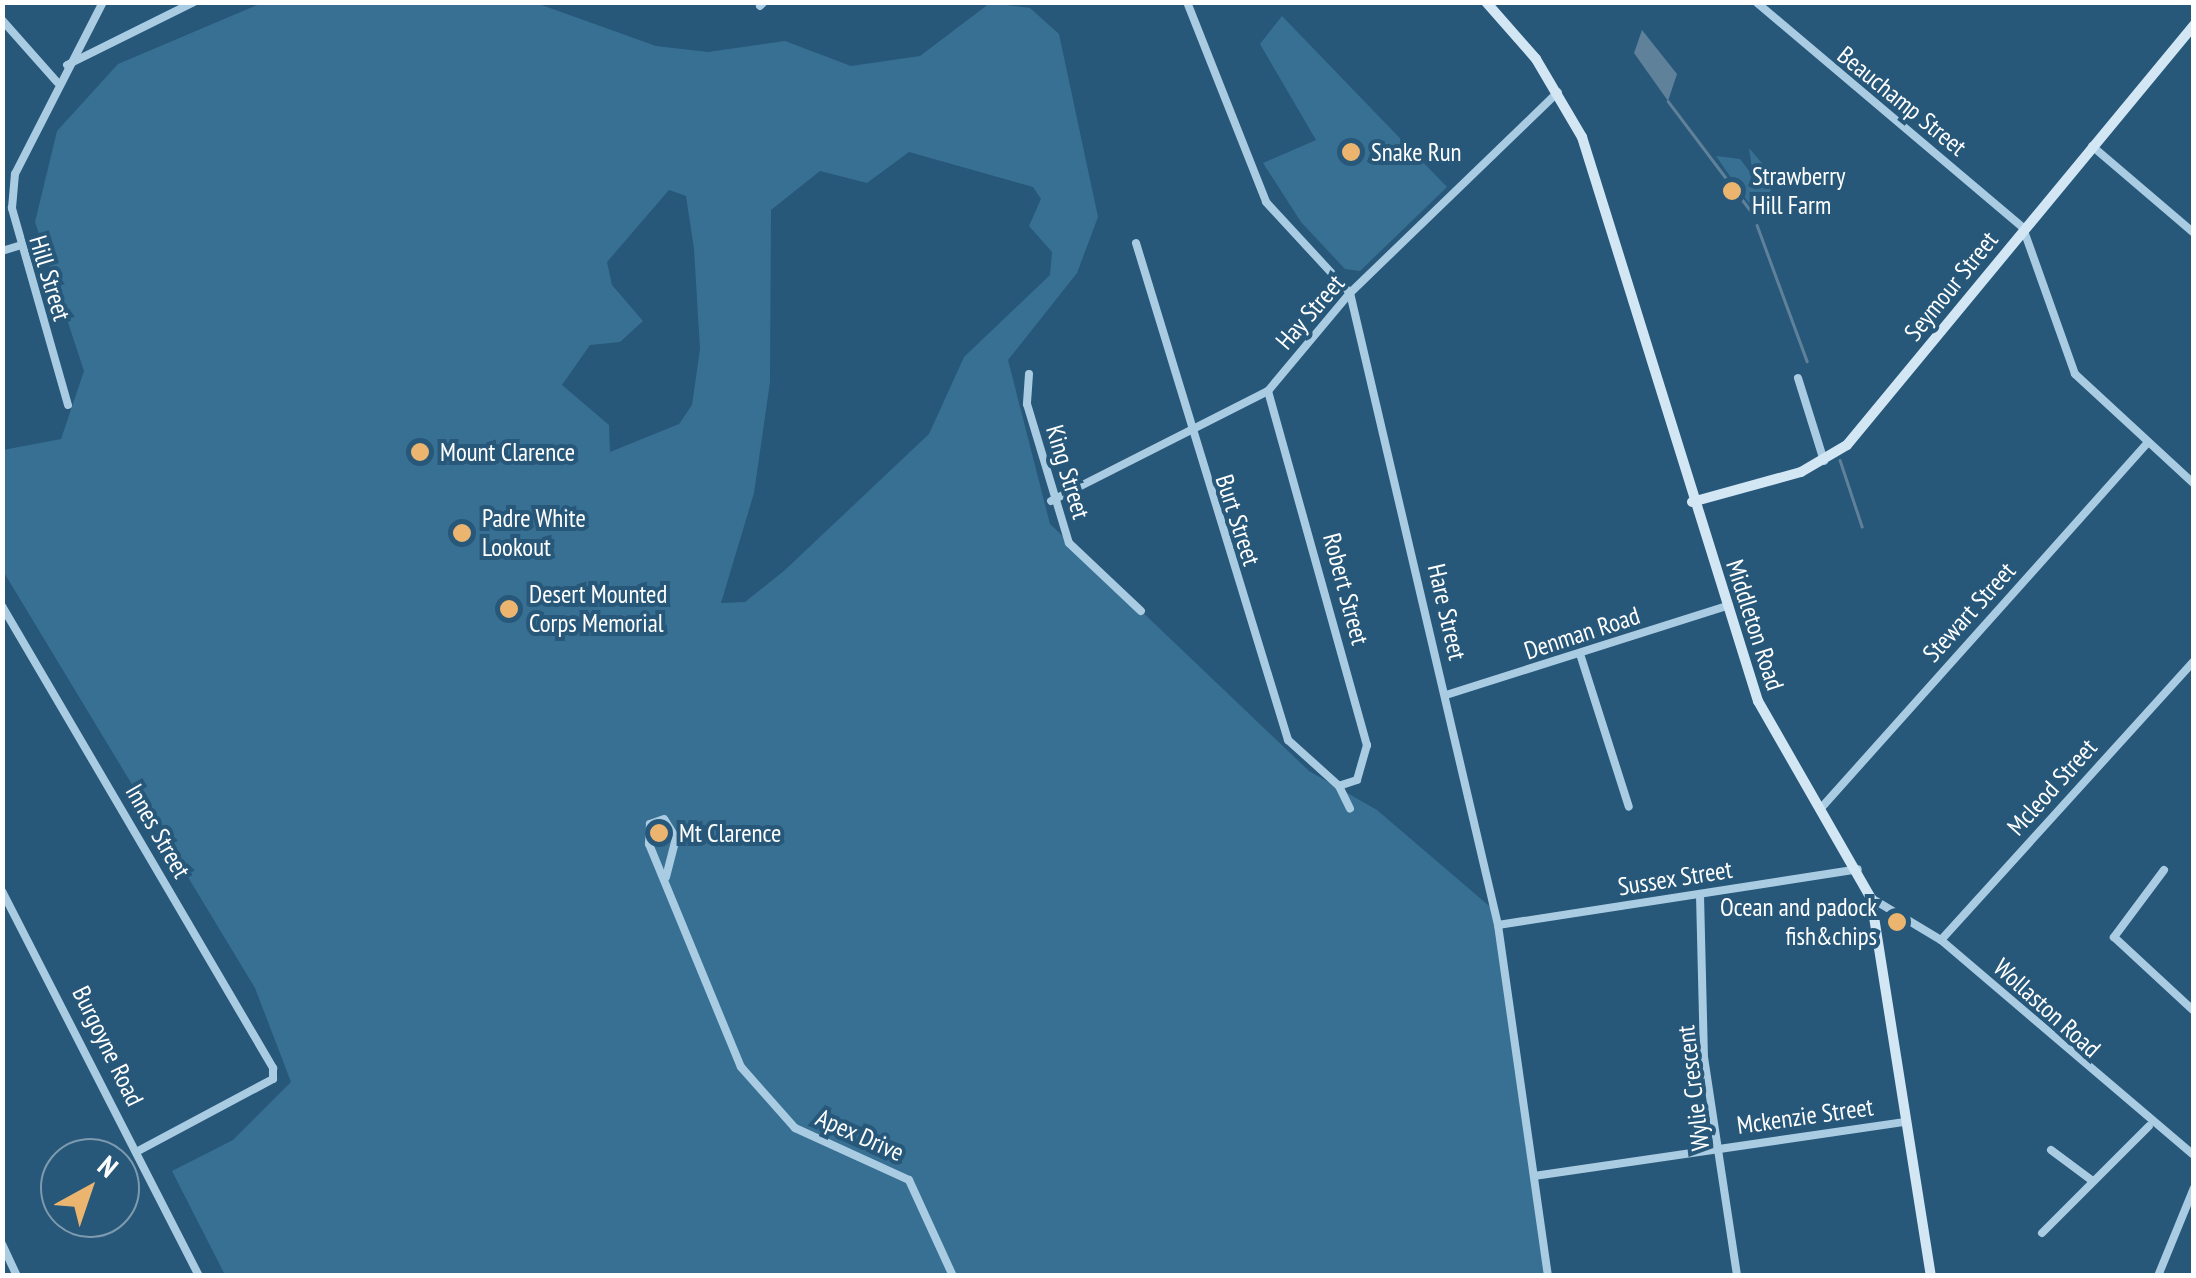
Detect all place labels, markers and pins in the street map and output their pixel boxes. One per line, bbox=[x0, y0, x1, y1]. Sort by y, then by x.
place label: Snake Run bbox=[1371, 137, 1462, 167]
marker: Snake Run bbox=[1340, 141, 1362, 163]
place label: Strawberry Hill Farm bbox=[1752, 162, 1845, 221]
marker: Strawberry Hill Farm bbox=[1721, 180, 1743, 202]
place label: Mount Clarence bbox=[440, 437, 575, 467]
marker: Mount Clarence bbox=[409, 441, 431, 463]
place label: Padre White Lookout bbox=[482, 504, 586, 563]
marker: Padre White Lookout bbox=[451, 522, 473, 544]
place label: Desert Mounted Corps Memorial bbox=[529, 580, 667, 639]
marker: Desert Mounted Corps Memorial bbox=[498, 598, 520, 620]
place label: Mt Clarence bbox=[679, 818, 781, 848]
marker: Mt Clarence bbox=[648, 822, 670, 844]
place label: Ocean and padock fish&chips bbox=[1720, 893, 1877, 952]
marker: Ocean and padock fish&chips bbox=[1886, 911, 1908, 933]

